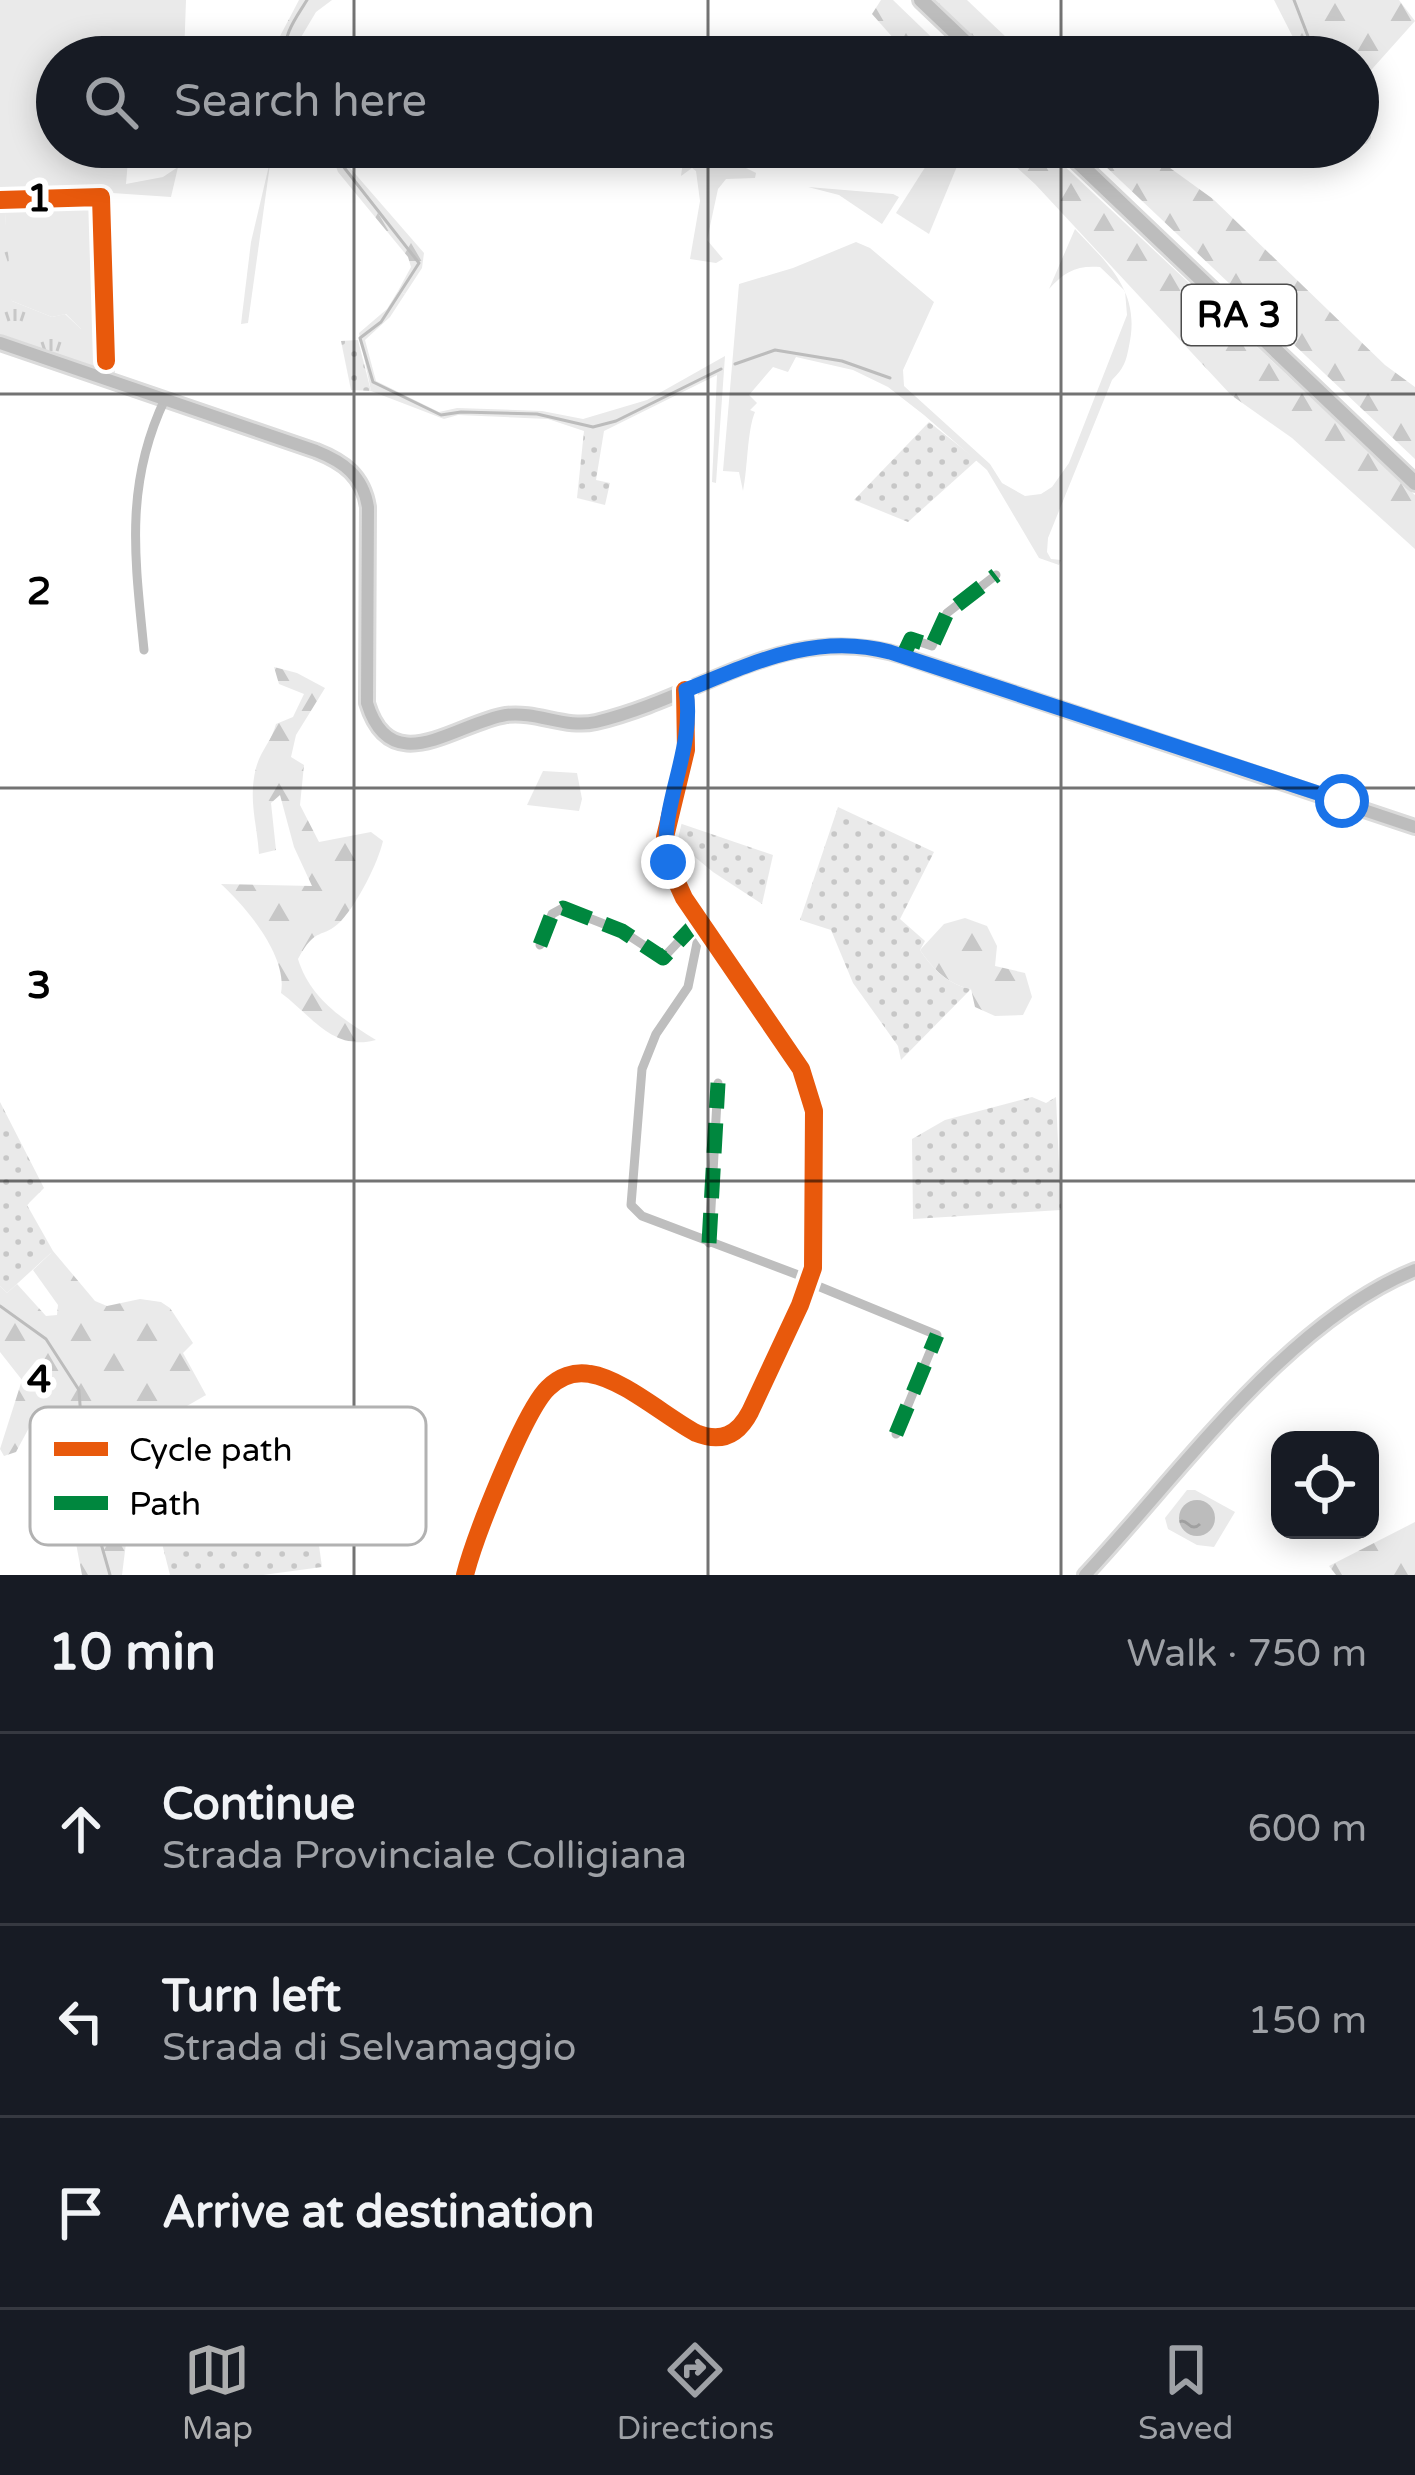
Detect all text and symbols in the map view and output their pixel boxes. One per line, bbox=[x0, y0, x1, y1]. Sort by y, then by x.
search box bbox=[36, 36, 1379, 168]
icon: search bbox=[78, 69, 144, 135]
text: Search here bbox=[174, 75, 427, 129]
text: 1 bbox=[27, 175, 51, 222]
road number: RA 3 bbox=[1182, 285, 1296, 345]
text: 2 bbox=[27, 568, 51, 615]
route start bbox=[1315, 774, 1369, 828]
route end bbox=[641, 835, 695, 889]
text: 3 bbox=[27, 962, 51, 1009]
text: 4 bbox=[27, 1356, 51, 1403]
legend bbox=[30, 1407, 426, 1545]
text: Cycle path bbox=[129, 1431, 293, 1470]
map controls bbox=[1271, 1431, 1379, 1539]
button: locate bbox=[1271, 1431, 1379, 1539]
text: Path bbox=[129, 1485, 201, 1524]
text: 10 min bbox=[48, 1622, 216, 1684]
text: Walk · 750 m bbox=[1126, 1630, 1367, 1677]
text: Continue bbox=[162, 1778, 355, 1832]
icon: ahead bbox=[48, 1796, 114, 1862]
text: 600 m bbox=[1248, 1805, 1367, 1852]
text: Strada Provinciale Colligiana bbox=[162, 1832, 687, 1879]
text: Turn left bbox=[162, 1970, 341, 2024]
icon: left bbox=[48, 1988, 114, 2054]
text: 150 m bbox=[1248, 1997, 1367, 2044]
text: Strada di Selvamaggio bbox=[162, 2024, 577, 2071]
icon: arrive bbox=[48, 2180, 114, 2246]
text: Arrive at destination bbox=[162, 2186, 594, 2240]
tab: Map bbox=[182, 2337, 253, 2448]
tab: Directions bbox=[617, 2337, 774, 2448]
tab: Saved bbox=[1138, 2337, 1233, 2448]

